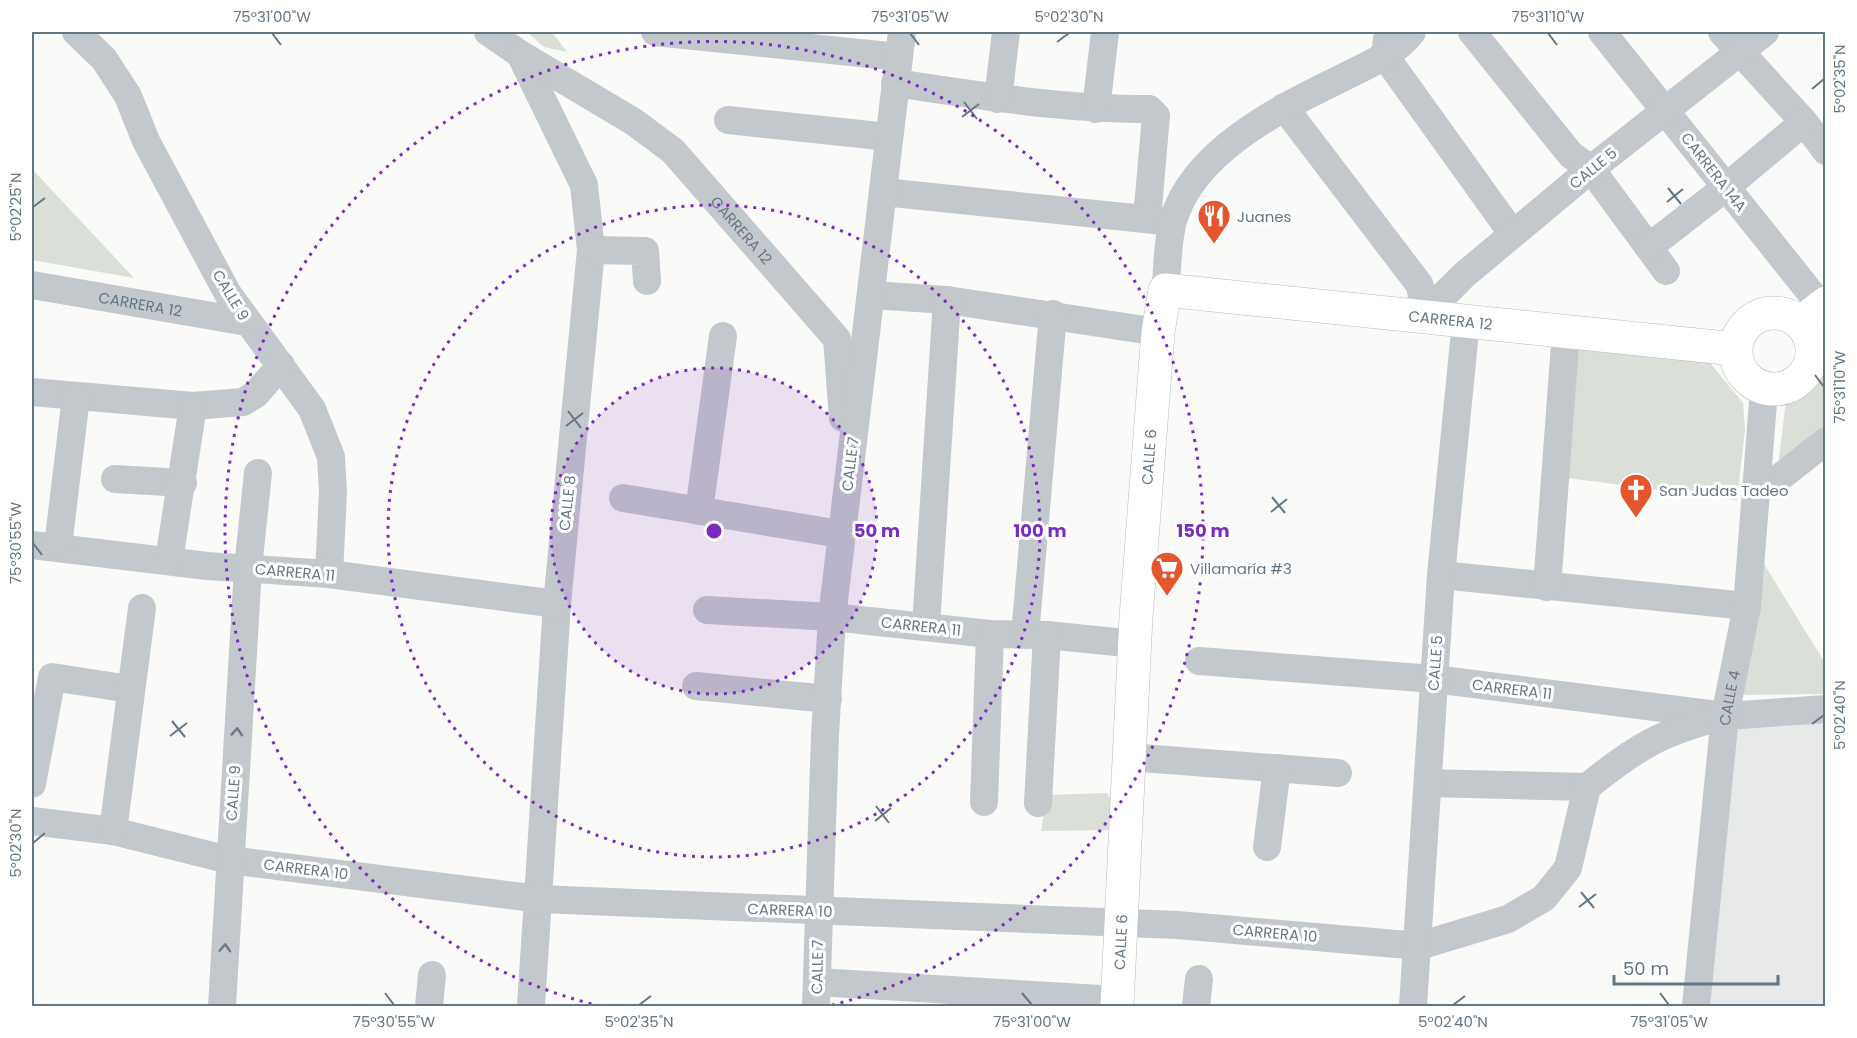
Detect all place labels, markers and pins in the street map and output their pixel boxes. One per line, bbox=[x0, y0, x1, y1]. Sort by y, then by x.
restaurant icon: Juanes bbox=[1196, 198, 1232, 245]
place label: Juanes bbox=[1237, 206, 1292, 227]
church icon: San Judas Tadeo bbox=[1618, 472, 1654, 519]
place label: San Judas Tadeo bbox=[1659, 480, 1789, 501]
centre of rings bbox=[704, 521, 724, 541]
supermarket icon: Villamaría #3 bbox=[1149, 550, 1185, 597]
place label: Villamaría #3 bbox=[1190, 558, 1292, 579]

